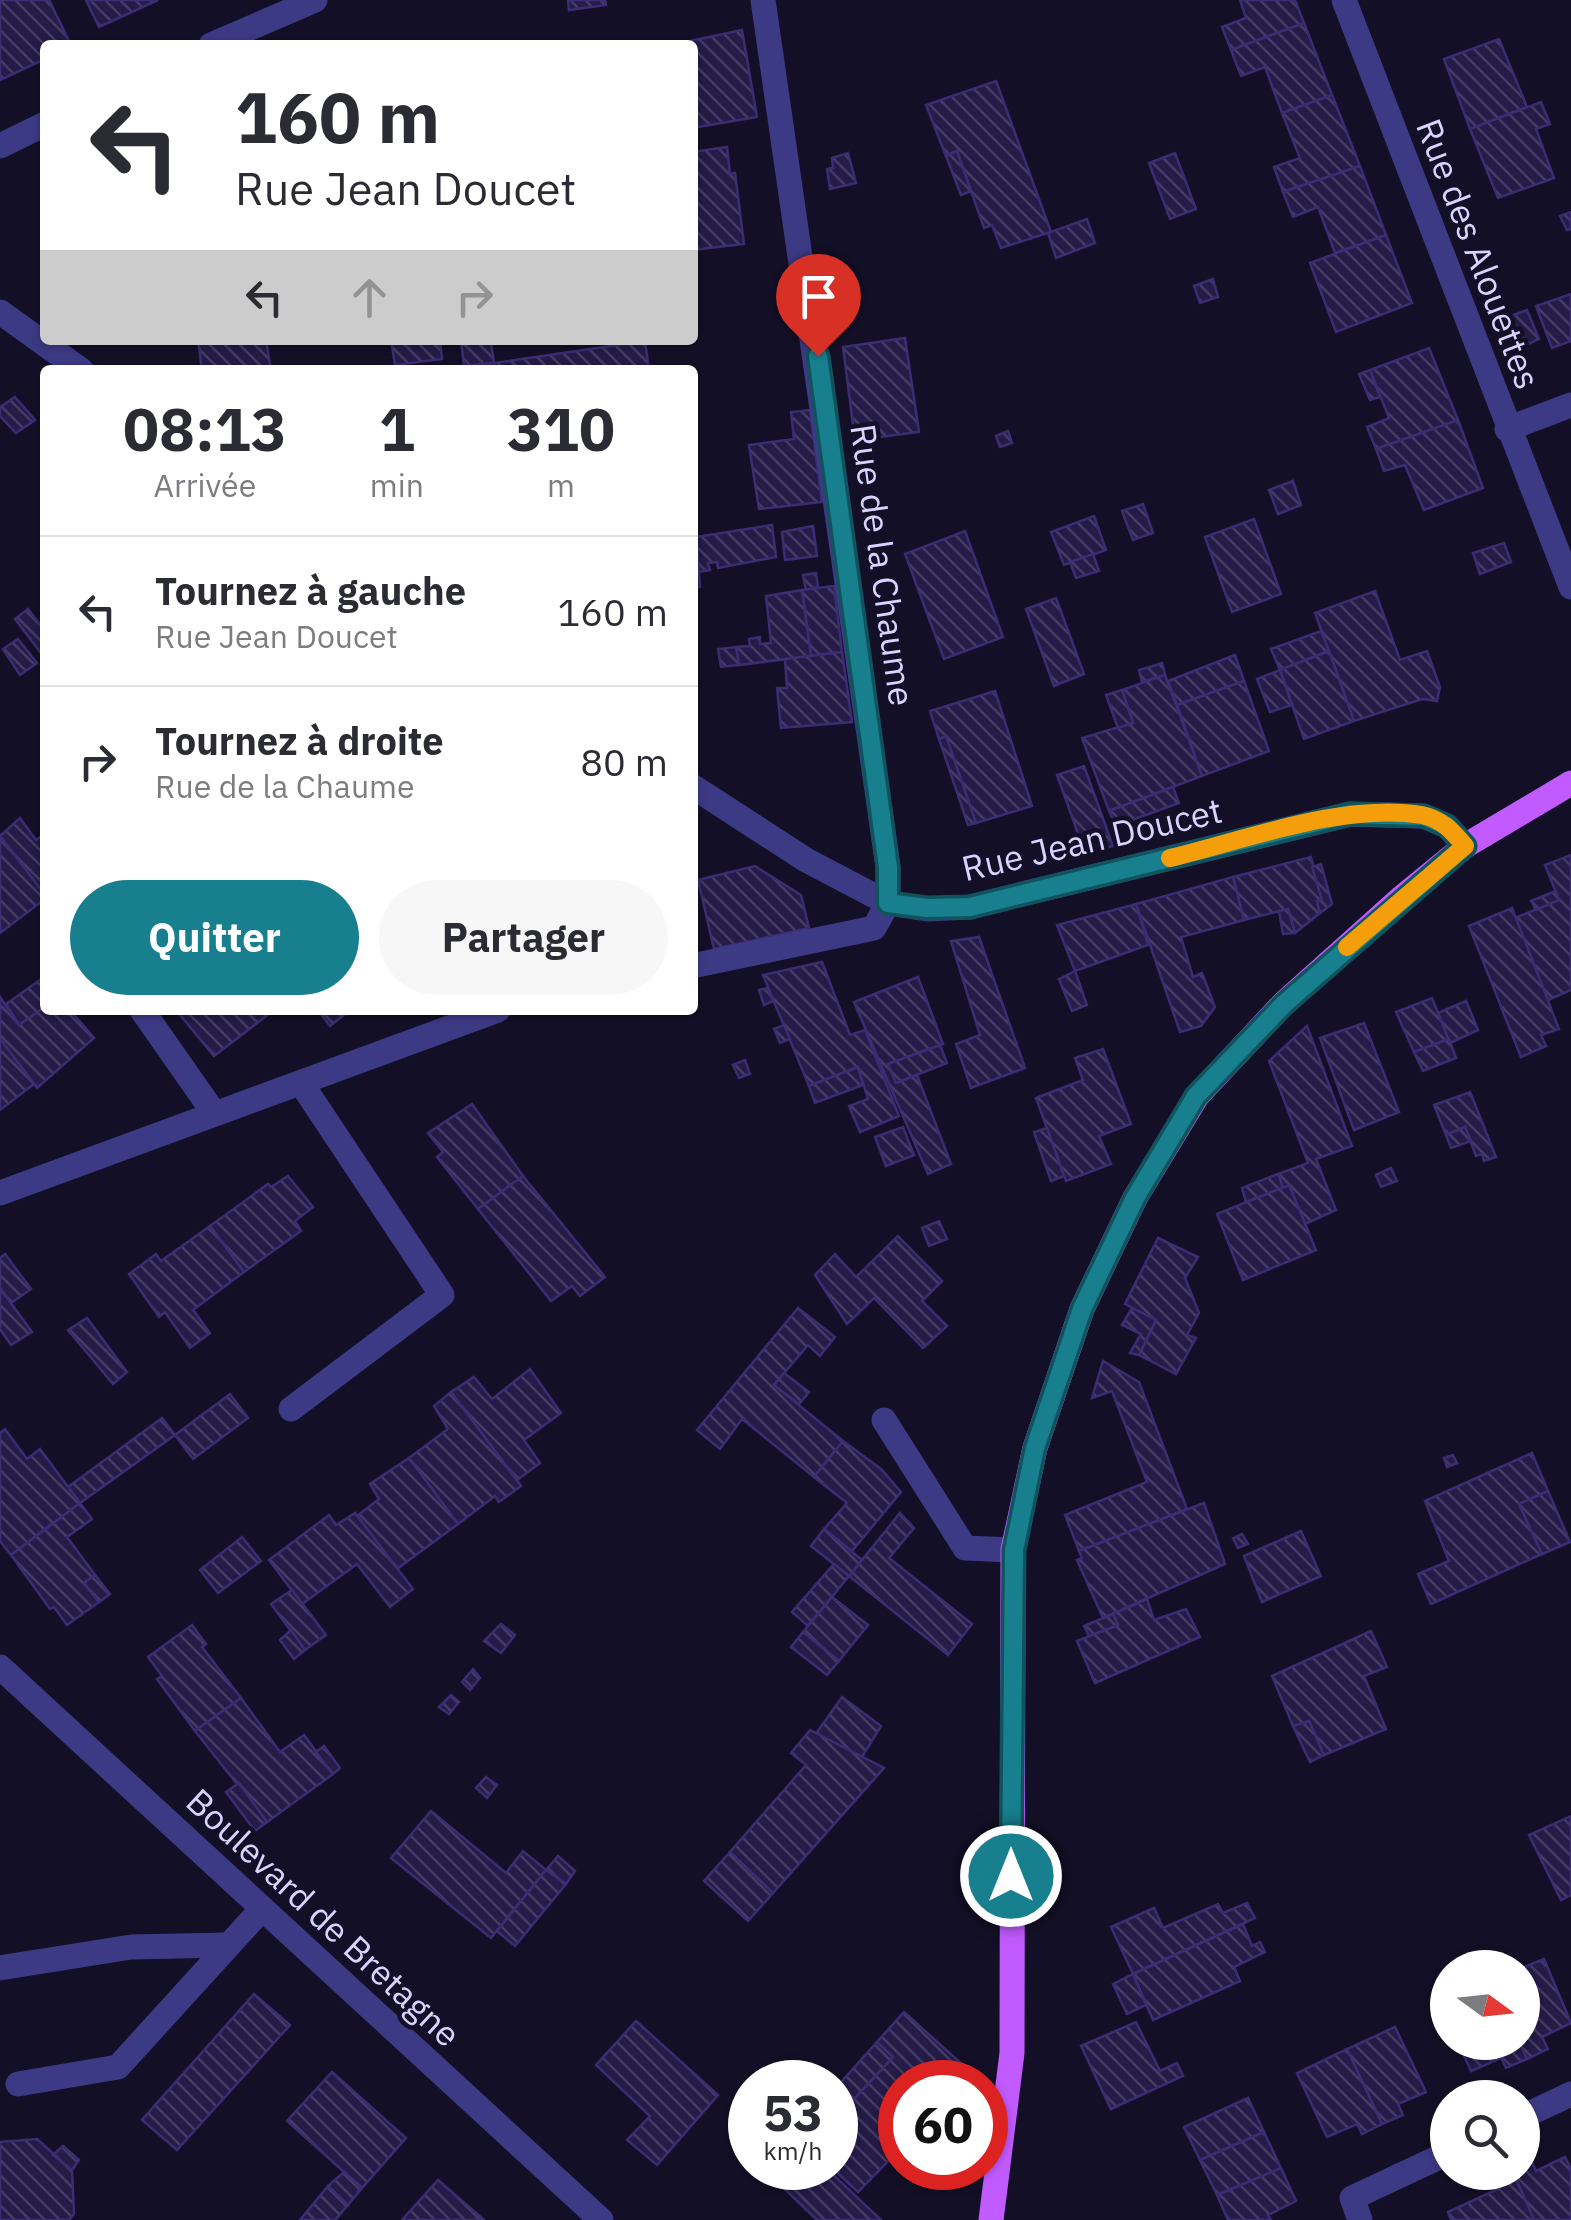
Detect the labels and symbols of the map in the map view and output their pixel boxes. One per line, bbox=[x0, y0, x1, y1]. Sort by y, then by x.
street label: Rue des Alouettes bbox=[1406, 112, 1552, 395]
pin bbox=[776, 254, 861, 357]
street label: Rue de la Chaume bbox=[840, 421, 926, 709]
street label: Rue Jean Doucet bbox=[957, 787, 1226, 891]
street label: Boulevard de Bretagne bbox=[177, 1778, 471, 2056]
position arrow bbox=[959, 1824, 1063, 1928]
north arrow bbox=[1430, 1950, 1540, 2060]
speed limit sign: 60 bbox=[878, 2060, 1008, 2190]

